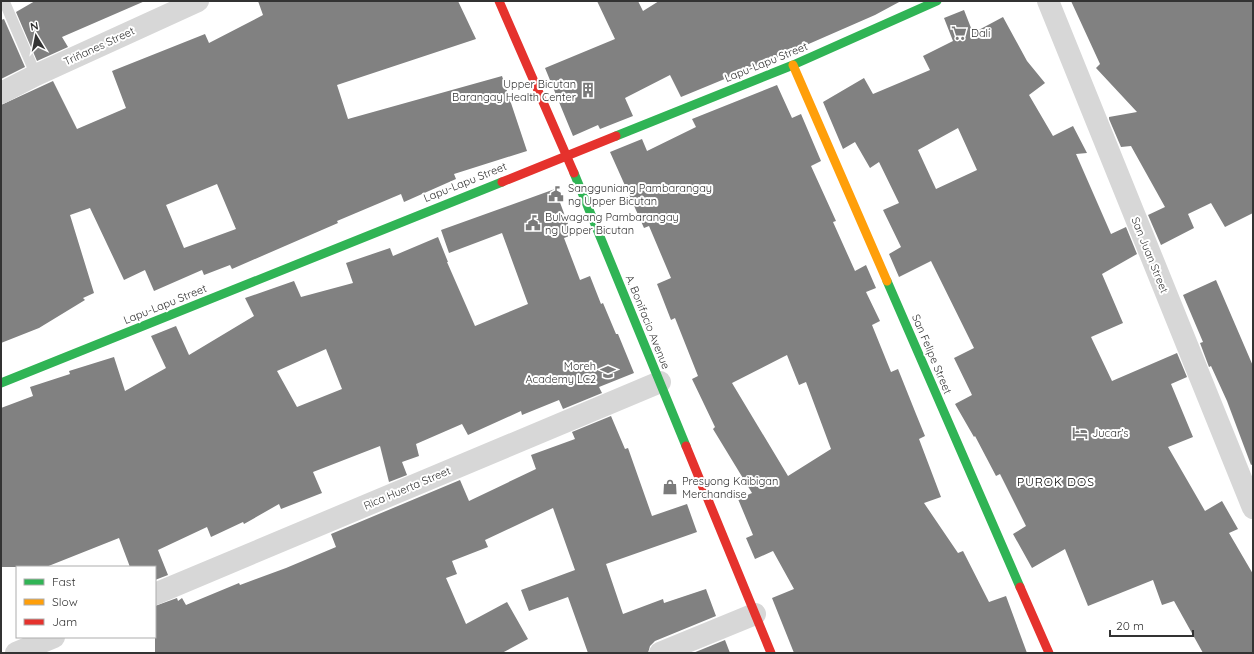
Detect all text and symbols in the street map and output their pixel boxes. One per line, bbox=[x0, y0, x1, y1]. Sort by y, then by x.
north arrow bbox=[16, 16, 56, 56]
text: N bbox=[29, 19, 39, 34]
street label: Triñanes Street bbox=[61, 23, 137, 68]
supermarket icon: Dali bbox=[950, 24, 968, 42]
place label: Dali bbox=[971, 26, 990, 40]
street label: Lapu-Lapu Street bbox=[722, 39, 810, 85]
place label: Upper Bicutan Barangay Health Center bbox=[452, 77, 577, 104]
building icon: Upper Bicutan Barangay Health Center bbox=[579, 81, 597, 99]
street label: Lapu-Lapu Street bbox=[421, 159, 509, 205]
place label: Sangguniang Pambarangay ng Upper Bicutan bbox=[568, 181, 712, 208]
public building icon: Sangguniang Pambarangay ng Upper Bicutan bbox=[547, 185, 565, 203]
place label: Bulwagang Pambarangay ng Upper Bicutan bbox=[545, 210, 679, 237]
public building icon: Bulwagang Pambarangay ng Upper Bicutan bbox=[524, 214, 542, 232]
street label: San Juan Street bbox=[1128, 215, 1172, 295]
street label: A. Bonifacio Avenue bbox=[623, 273, 673, 371]
street label: Lapu-Lapu Street bbox=[121, 281, 209, 327]
street label: San Felipe Street bbox=[909, 312, 955, 396]
place label: Moreh Academy LC2 bbox=[525, 359, 596, 386]
school or university icon: Moreh Academy LC2 bbox=[599, 363, 617, 381]
hotel icon: Jucar's bbox=[1071, 424, 1089, 442]
place label: Jucar's bbox=[1092, 426, 1128, 440]
street label: Rica Huerta Street bbox=[361, 463, 453, 513]
place label: Presyong Kaibigan Merchandise bbox=[682, 474, 778, 501]
district label: PUROK DOS bbox=[1017, 474, 1095, 489]
shop icon: Presyong Kaibigan Merchandise bbox=[661, 478, 679, 496]
legend bbox=[16, 566, 156, 638]
text: Fast bbox=[52, 574, 76, 589]
text: Slow bbox=[52, 594, 78, 609]
scale bar bbox=[1110, 612, 1193, 638]
text: Jam bbox=[52, 614, 77, 629]
text: 20 m bbox=[1116, 618, 1144, 633]

